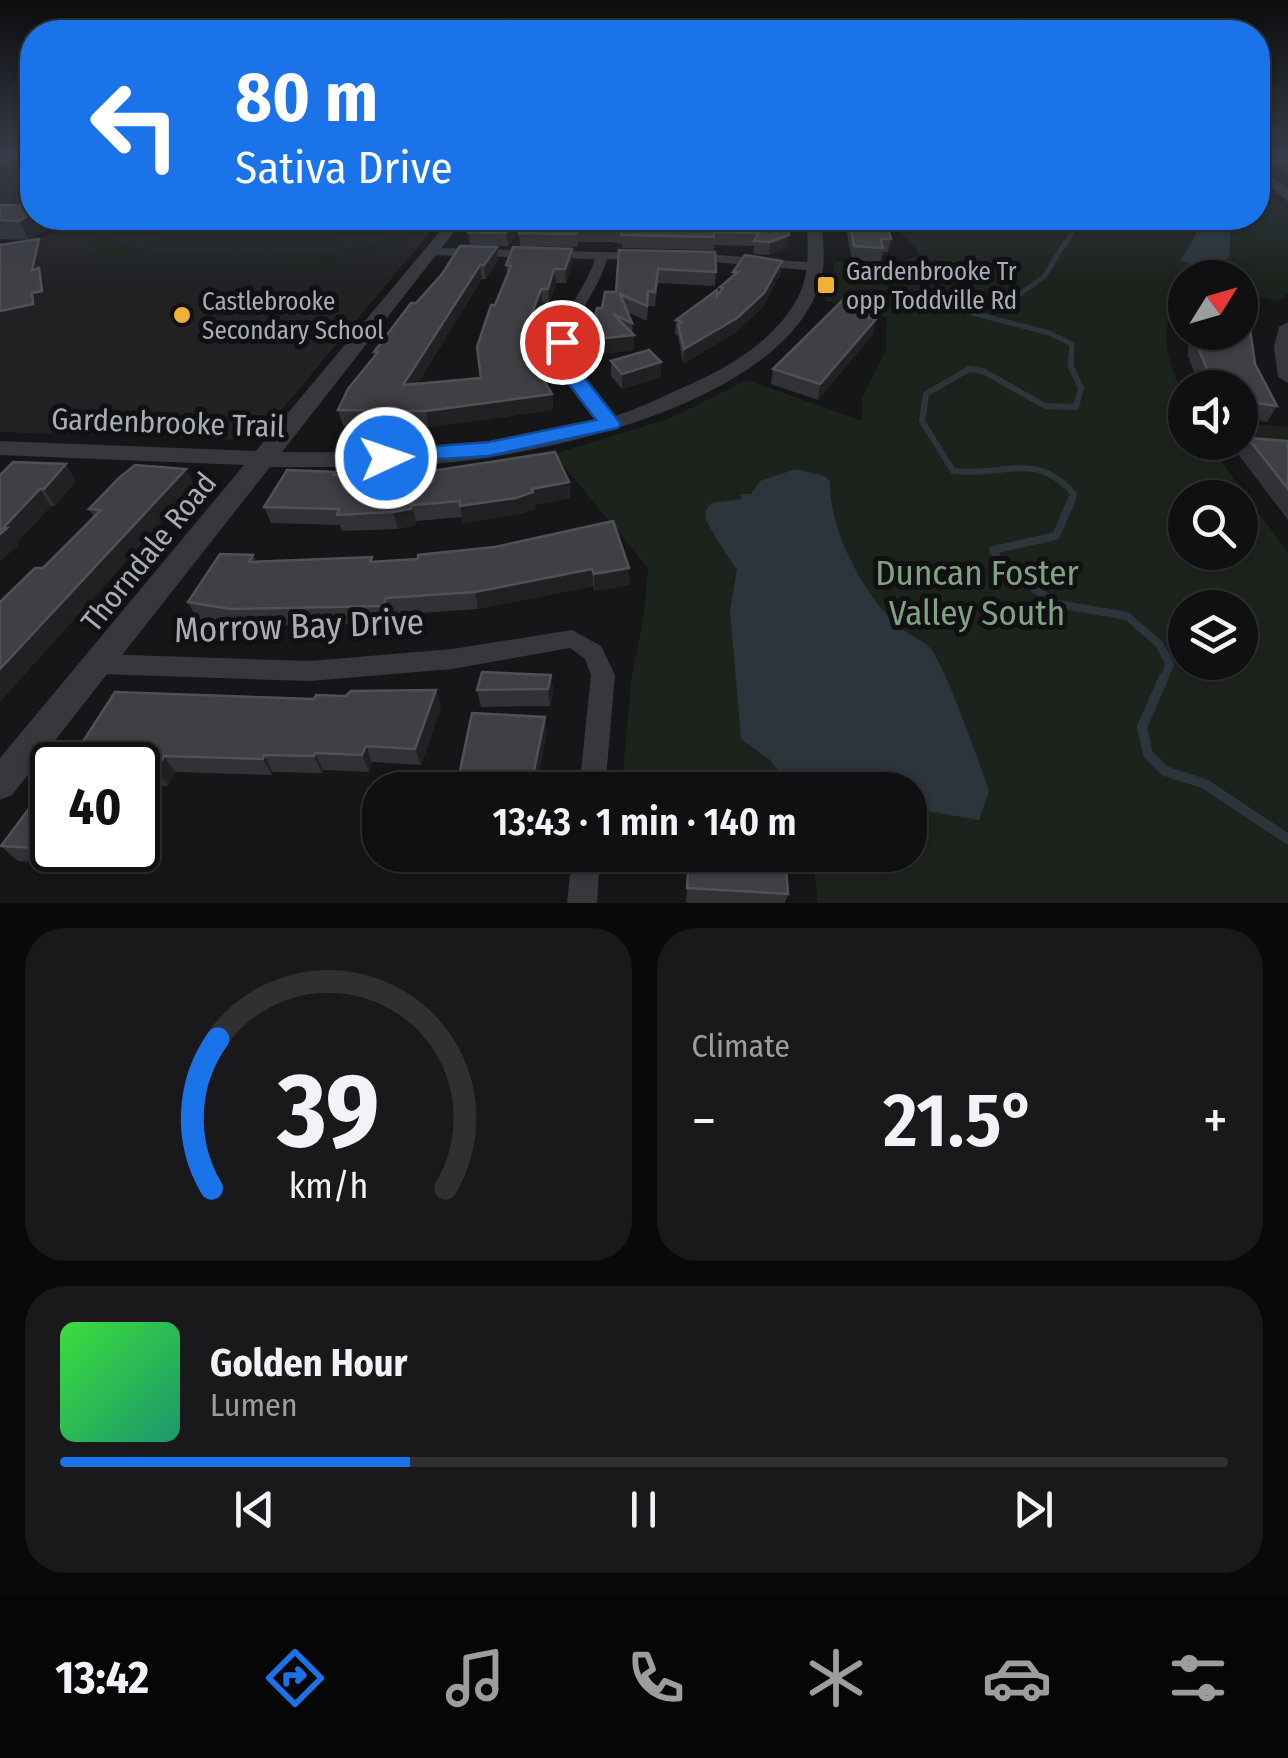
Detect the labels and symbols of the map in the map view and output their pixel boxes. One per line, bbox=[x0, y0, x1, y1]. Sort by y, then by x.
place label: Gardenbrooke Tr opp Toddville Rd bbox=[846, 257, 1017, 316]
north arrow bbox=[1168, 260, 1258, 350]
marker: Gardenbrooke Tr opp Toddville Rd bbox=[815, 274, 837, 296]
place label: Castlebrooke Secondary School bbox=[202, 287, 384, 346]
pin bbox=[520, 300, 605, 385]
marker: Castlebrooke Secondary School bbox=[171, 304, 193, 326]
street label: Gardenbrooke Trail bbox=[51, 401, 285, 445]
position arrow bbox=[334, 406, 438, 510]
street label: Thorndale Road bbox=[74, 465, 224, 639]
park label: Duncan Foster Valley South bbox=[875, 552, 1079, 634]
street label: Morrow Bay Drive bbox=[173, 601, 425, 651]
speed limit sign: 40 bbox=[30, 742, 160, 872]

